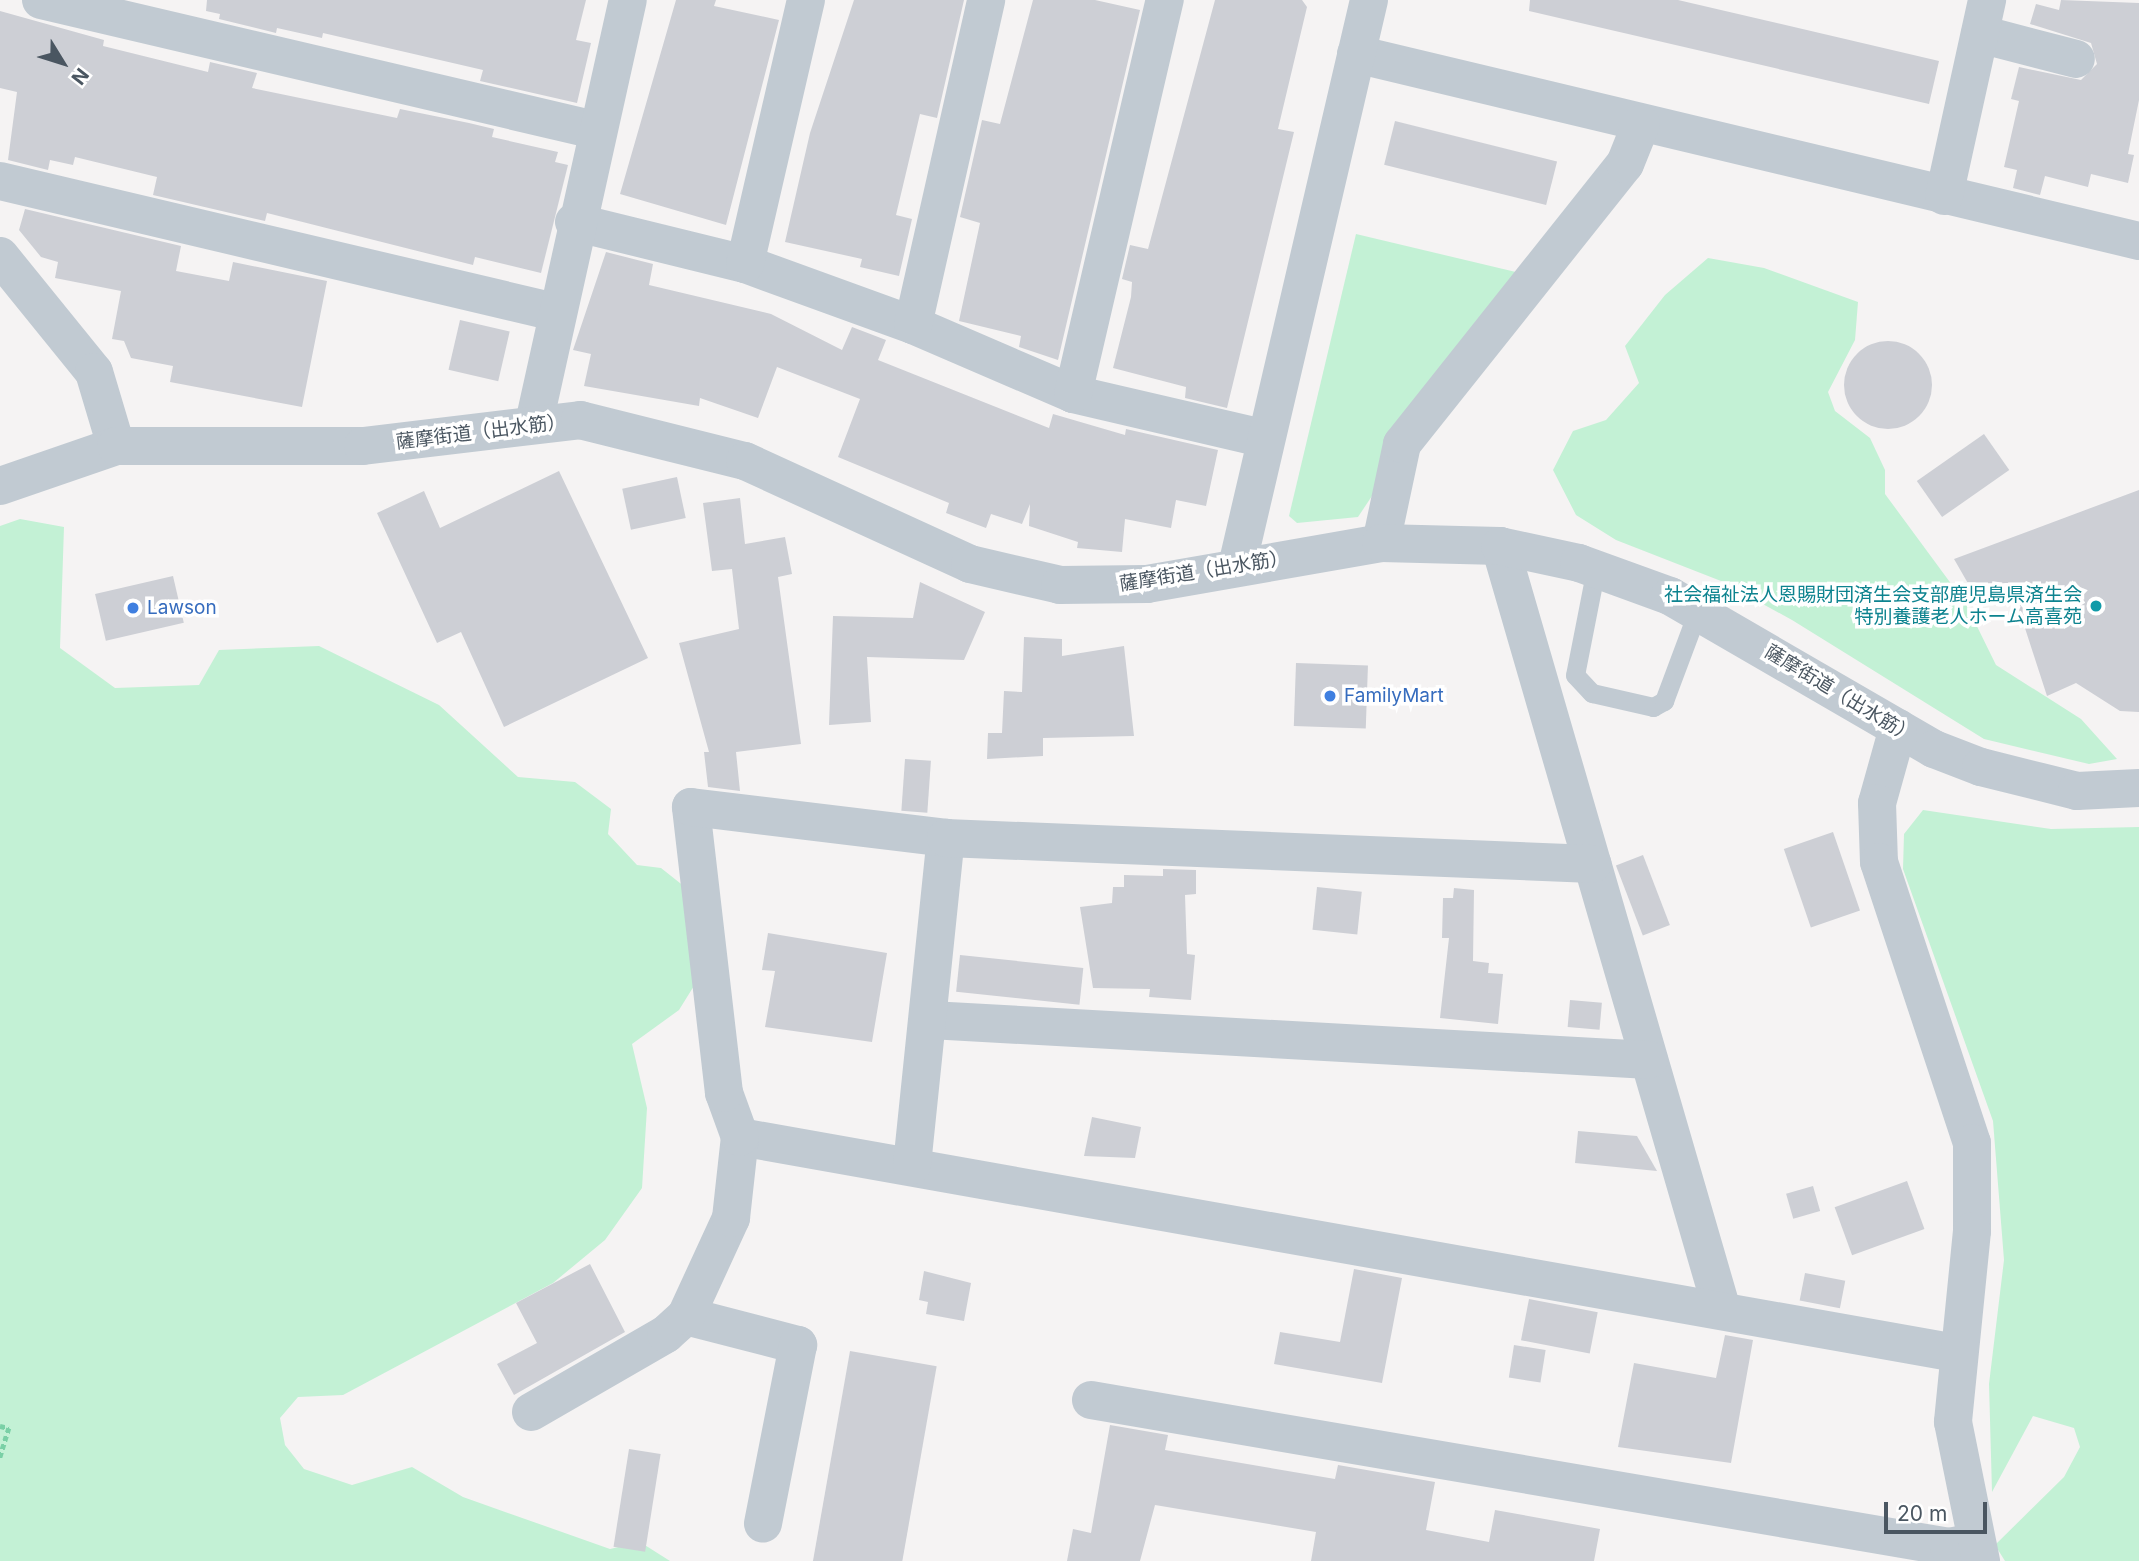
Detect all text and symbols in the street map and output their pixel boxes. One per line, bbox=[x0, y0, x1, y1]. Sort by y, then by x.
north arrow bbox=[28, 28, 98, 98]
text: N bbox=[66, 63, 93, 89]
street label: 薩摩街道（出水筋） bbox=[395, 410, 567, 454]
street label: 薩摩街道（出水筋） bbox=[1118, 546, 1290, 596]
place label: 社会福祉法人恩賜財団済生会支部鹿児島県済生会 特別養護老人ホーム高喜苑 bbox=[1664, 584, 2082, 628]
place label: Lawson bbox=[147, 597, 217, 619]
marker: 社会福祉法人恩賜財団済生会支部鹿児島県済生会 特別養護老人ホーム高喜苑 bbox=[2088, 598, 2104, 614]
marker: Lawson bbox=[125, 600, 141, 616]
street label: 薩摩街道（出水筋） bbox=[1761, 640, 1919, 748]
place label: FamilyMart bbox=[1344, 685, 1444, 707]
marker: FamilyMart bbox=[1322, 688, 1338, 704]
scale bar bbox=[1887, 1488, 1990, 1532]
text: 20 m bbox=[1897, 1501, 1947, 1526]

